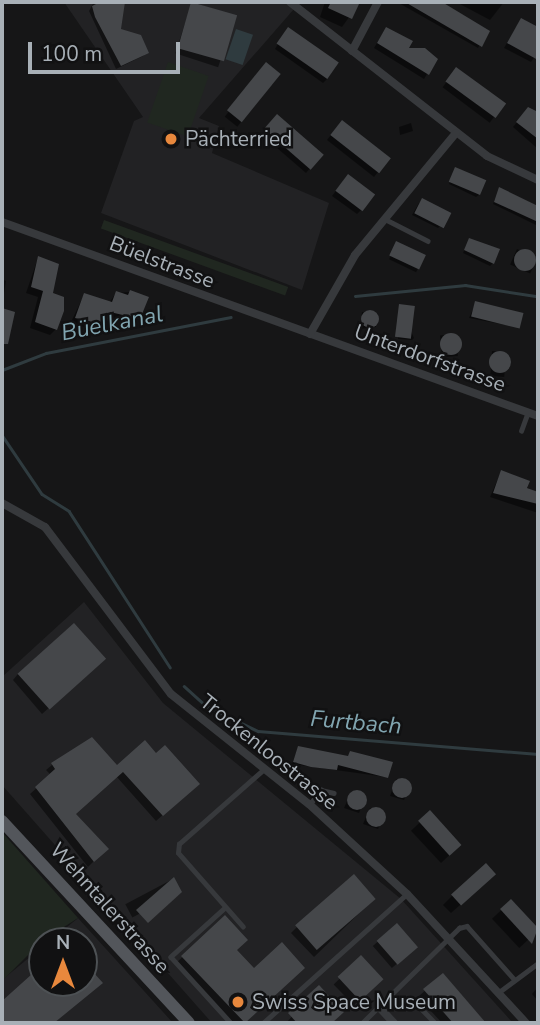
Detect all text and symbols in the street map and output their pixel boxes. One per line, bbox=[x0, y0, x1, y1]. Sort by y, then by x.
scale bar bbox=[32, 28, 184, 72]
text: 100 m bbox=[41, 40, 102, 68]
place label: Pächterried bbox=[185, 126, 292, 152]
marker: Pächterried bbox=[163, 131, 179, 147]
street label: Büelstrasse bbox=[106, 230, 218, 294]
water label: Büelkanal bbox=[59, 301, 165, 347]
street label: Unterdorfstrasse bbox=[351, 319, 509, 397]
street label: Trockenloostrasse bbox=[195, 689, 343, 815]
water label: Furtbach bbox=[309, 705, 403, 741]
street label: Wehntalerstrasse bbox=[45, 837, 175, 979]
north arrow bbox=[28, 927, 98, 997]
text: N bbox=[56, 930, 70, 956]
place label: Swiss Space Museum bbox=[252, 989, 456, 1015]
marker: Swiss Space Museum bbox=[230, 994, 246, 1010]

